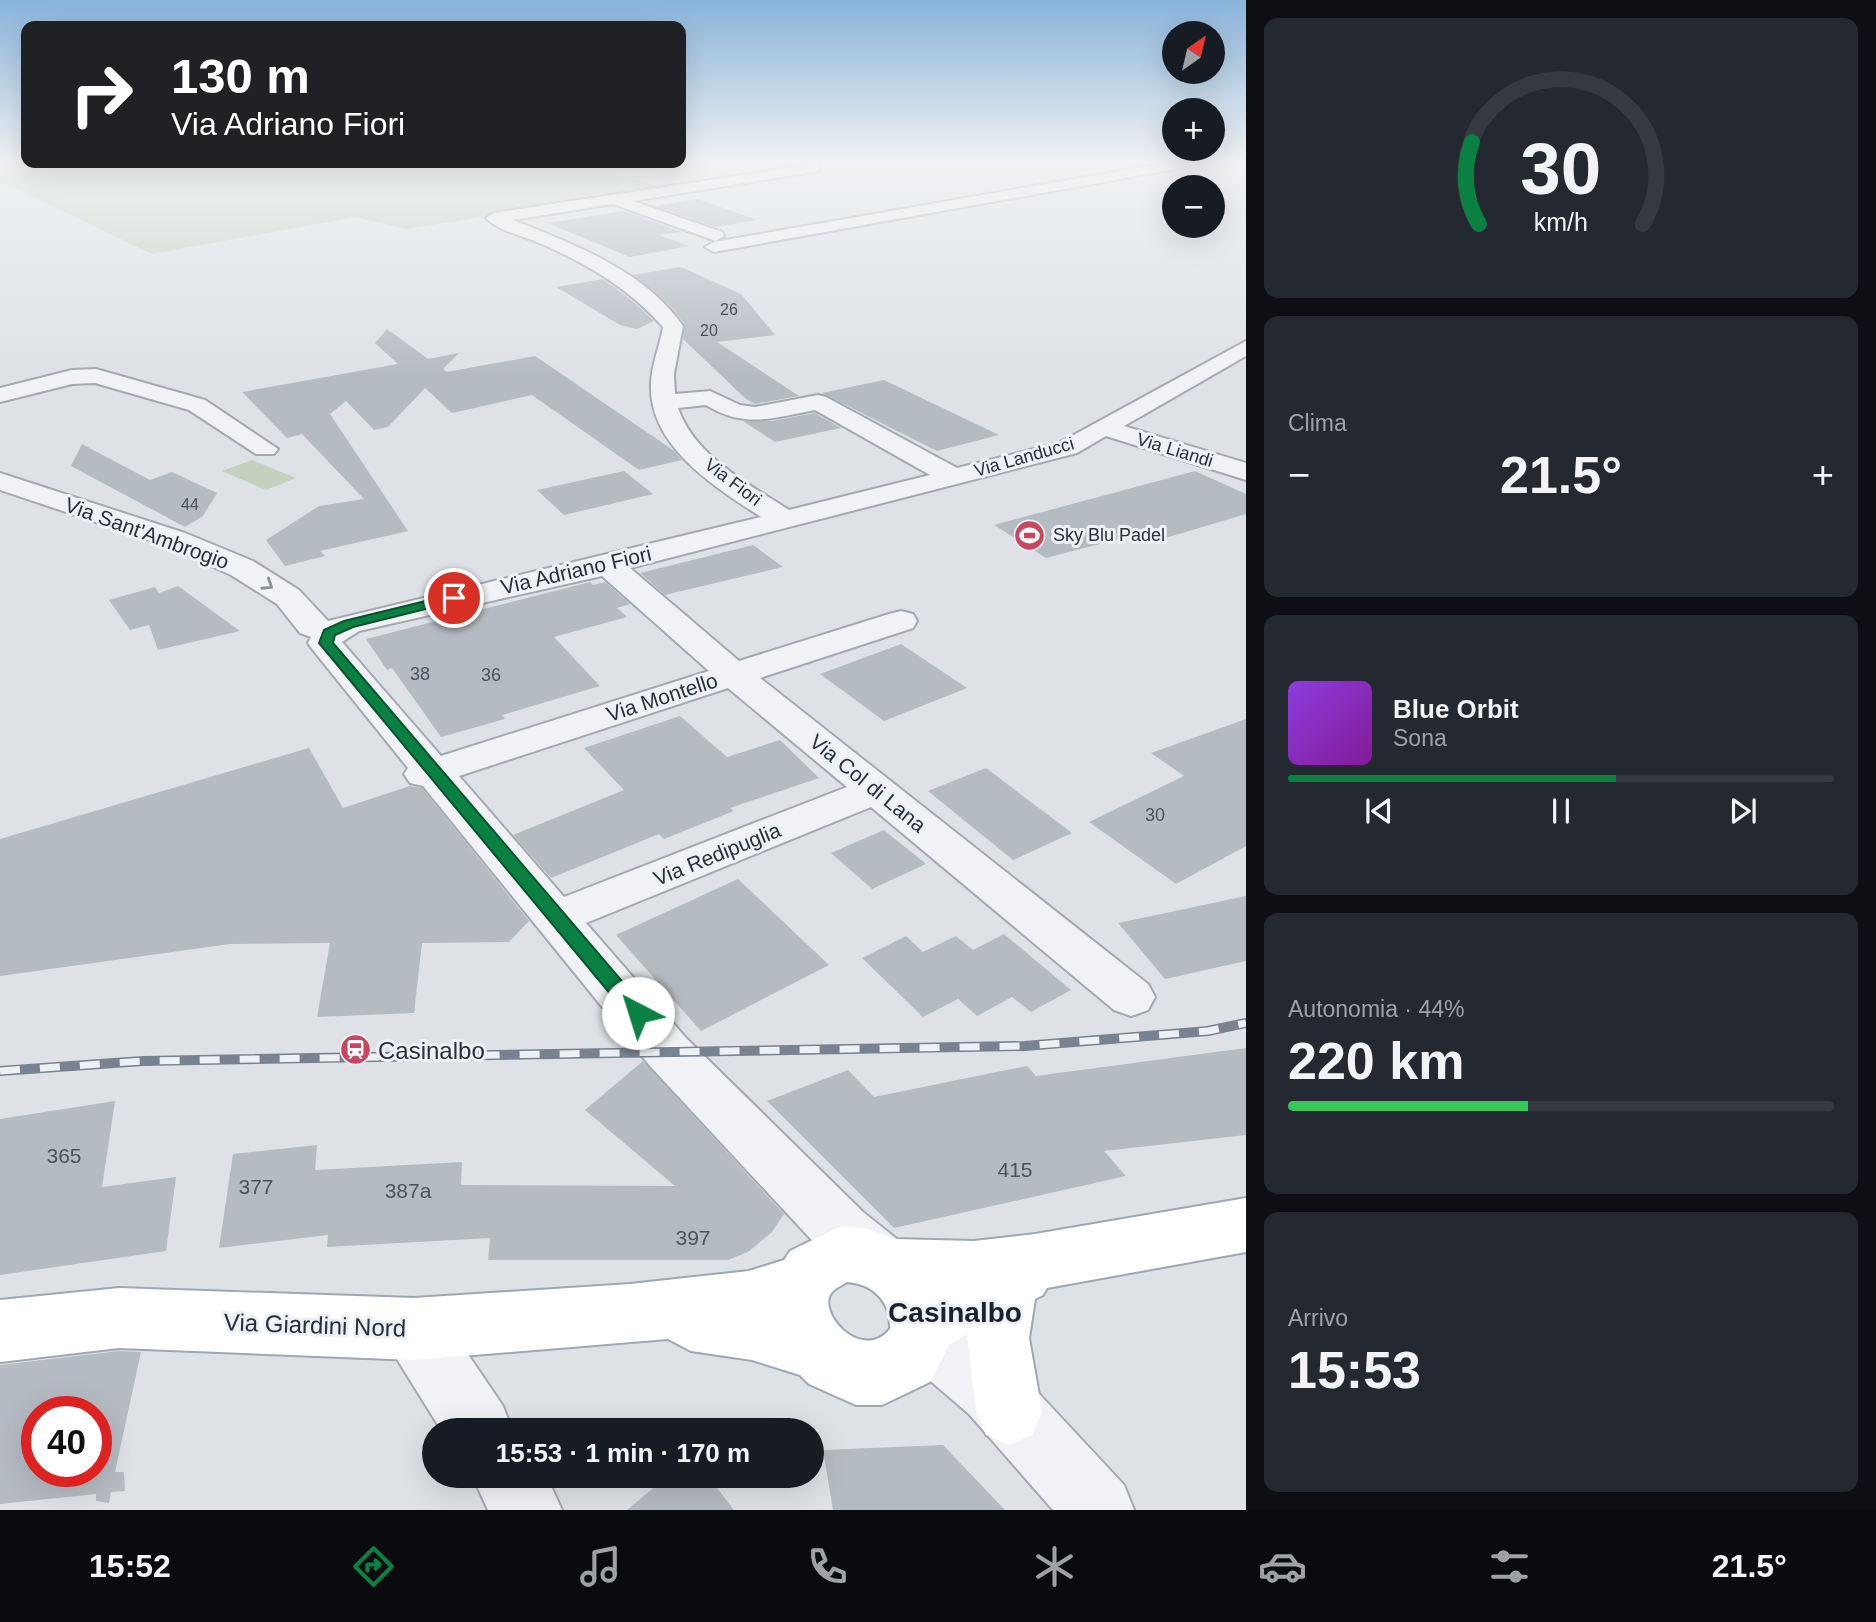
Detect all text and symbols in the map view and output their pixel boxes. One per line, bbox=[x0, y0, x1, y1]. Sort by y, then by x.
north arrow bbox=[1162, 21, 1225, 84]
map controls bbox=[1162, 21, 1225, 238]
icon: right bbox=[56, 49, 147, 140]
text: 130 m bbox=[171, 49, 310, 103]
button: + bbox=[1162, 98, 1225, 161]
text: Via Adriano Fiori bbox=[171, 106, 405, 142]
text: 30 bbox=[1521, 129, 1601, 210]
button: − bbox=[1162, 175, 1225, 238]
text: km/h bbox=[1534, 208, 1588, 236]
house number: 26 bbox=[720, 301, 738, 318]
house number: 20 bbox=[700, 322, 718, 339]
text: Clima bbox=[1288, 410, 1347, 436]
street label: Via Liandi bbox=[1134, 429, 1216, 471]
street label: Via Landucci bbox=[972, 433, 1076, 481]
text: 21.5° bbox=[1500, 446, 1622, 504]
street label: Via Fiori bbox=[701, 454, 765, 510]
text: − bbox=[1288, 454, 1310, 496]
text: + bbox=[1812, 454, 1834, 496]
street label: Via Sant'Ambrogio bbox=[62, 493, 232, 573]
house number: 44 bbox=[181, 496, 199, 513]
sports icon: Sky Blu Padel bbox=[1013, 518, 1047, 552]
place label: Sky Blu Padel bbox=[1053, 525, 1165, 545]
street label: Via Adriano Fiori bbox=[499, 542, 653, 598]
pin bbox=[424, 568, 484, 628]
one-way arrow bbox=[261, 577, 274, 590]
icon: arrive bbox=[435, 579, 473, 617]
house number: 38 bbox=[410, 664, 430, 684]
house number: 36 bbox=[481, 665, 501, 685]
street label: Via Montello bbox=[604, 668, 720, 726]
text: Blue Orbit bbox=[1393, 694, 1519, 724]
text: Sona bbox=[1393, 725, 1447, 751]
street label: Via Col di Lana bbox=[806, 729, 931, 837]
icon: previous bbox=[1360, 792, 1398, 830]
icon: pause bbox=[1542, 792, 1580, 830]
icon: next bbox=[1724, 792, 1762, 830]
house number: 30 bbox=[1145, 805, 1165, 825]
street label: Via Redipuglia bbox=[650, 818, 784, 890]
position arrow bbox=[601, 976, 675, 1050]
text: Autonomia · 44% bbox=[1288, 996, 1464, 1022]
text: 220 km bbox=[1288, 1032, 1464, 1090]
station icon: Casinalbo bbox=[338, 1033, 372, 1067]
place label: Casinalbo bbox=[378, 1037, 485, 1064]
house number: 365 bbox=[46, 1144, 82, 1167]
house number: 415 bbox=[997, 1158, 1033, 1181]
house number: 377 bbox=[238, 1175, 274, 1198]
house number: 387a bbox=[385, 1179, 432, 1202]
house number: 397 bbox=[675, 1226, 711, 1249]
district label: Casinalbo bbox=[888, 1297, 1022, 1328]
text: Arrivo bbox=[1288, 1305, 1348, 1331]
street label: Via Giardini Nord bbox=[223, 1308, 407, 1342]
text: 15:53 bbox=[1288, 1341, 1421, 1399]
speed limit sign: 40 bbox=[21, 1396, 112, 1487]
text: 15:53 · 1 min · 170 m bbox=[496, 1438, 750, 1468]
icon: directions bbox=[349, 1542, 398, 1591]
icon: music bbox=[576, 1542, 625, 1591]
icon: phone bbox=[803, 1542, 852, 1591]
icon: climate bbox=[1030, 1542, 1079, 1591]
icon: car bbox=[1258, 1542, 1307, 1591]
icon: filters bbox=[1485, 1542, 1534, 1591]
text: 15:52 bbox=[89, 1548, 171, 1584]
text: 21.5° bbox=[1712, 1548, 1787, 1584]

